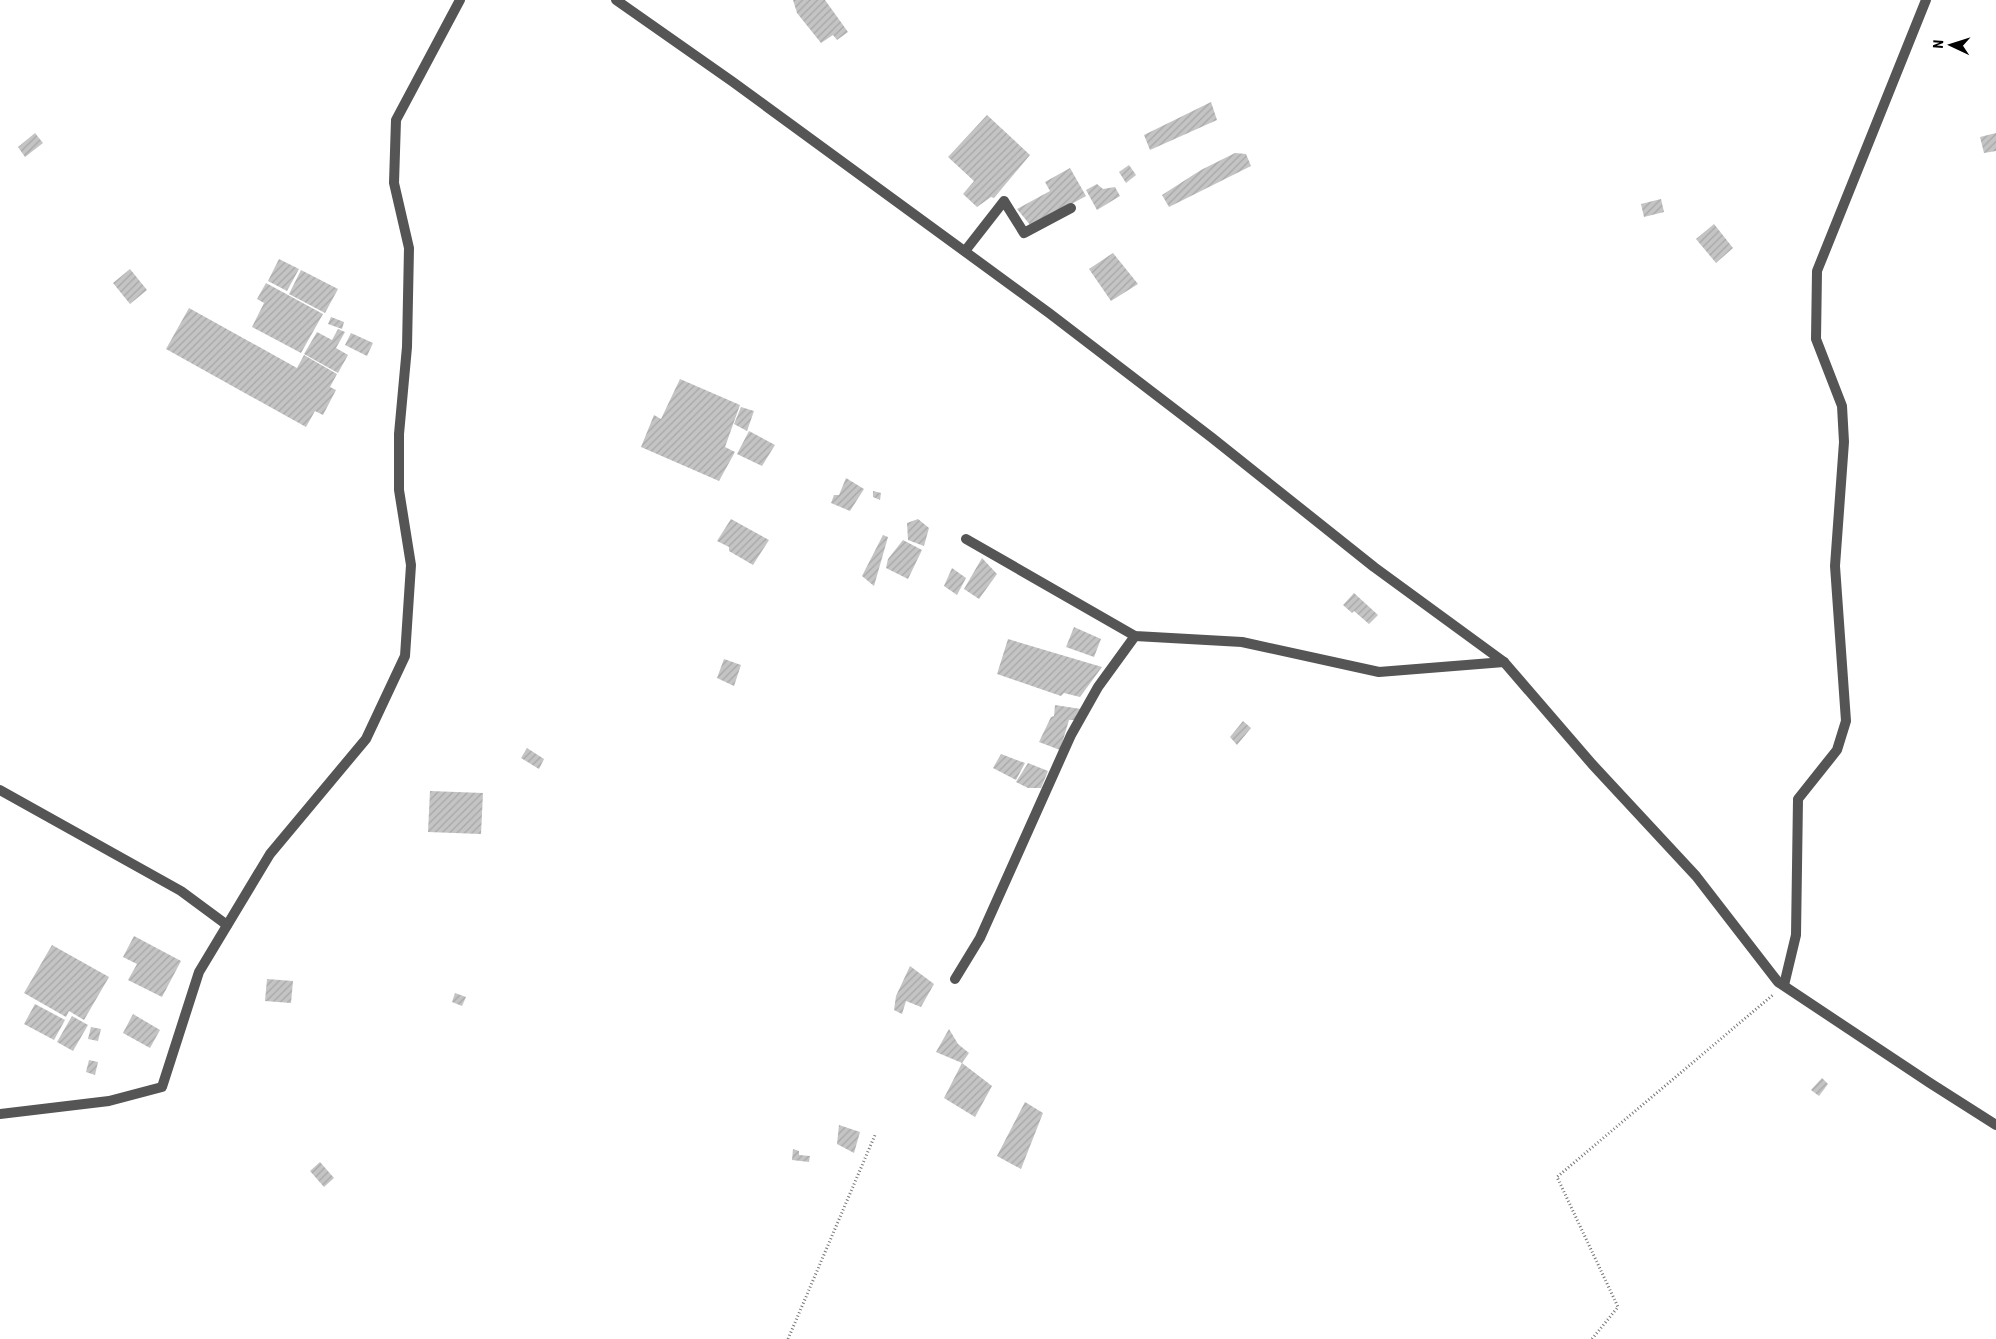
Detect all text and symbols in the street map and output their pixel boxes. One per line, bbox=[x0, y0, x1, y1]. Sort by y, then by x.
north arrow bbox=[1926, 20, 1976, 70]
text: N bbox=[1930, 39, 1946, 49]

